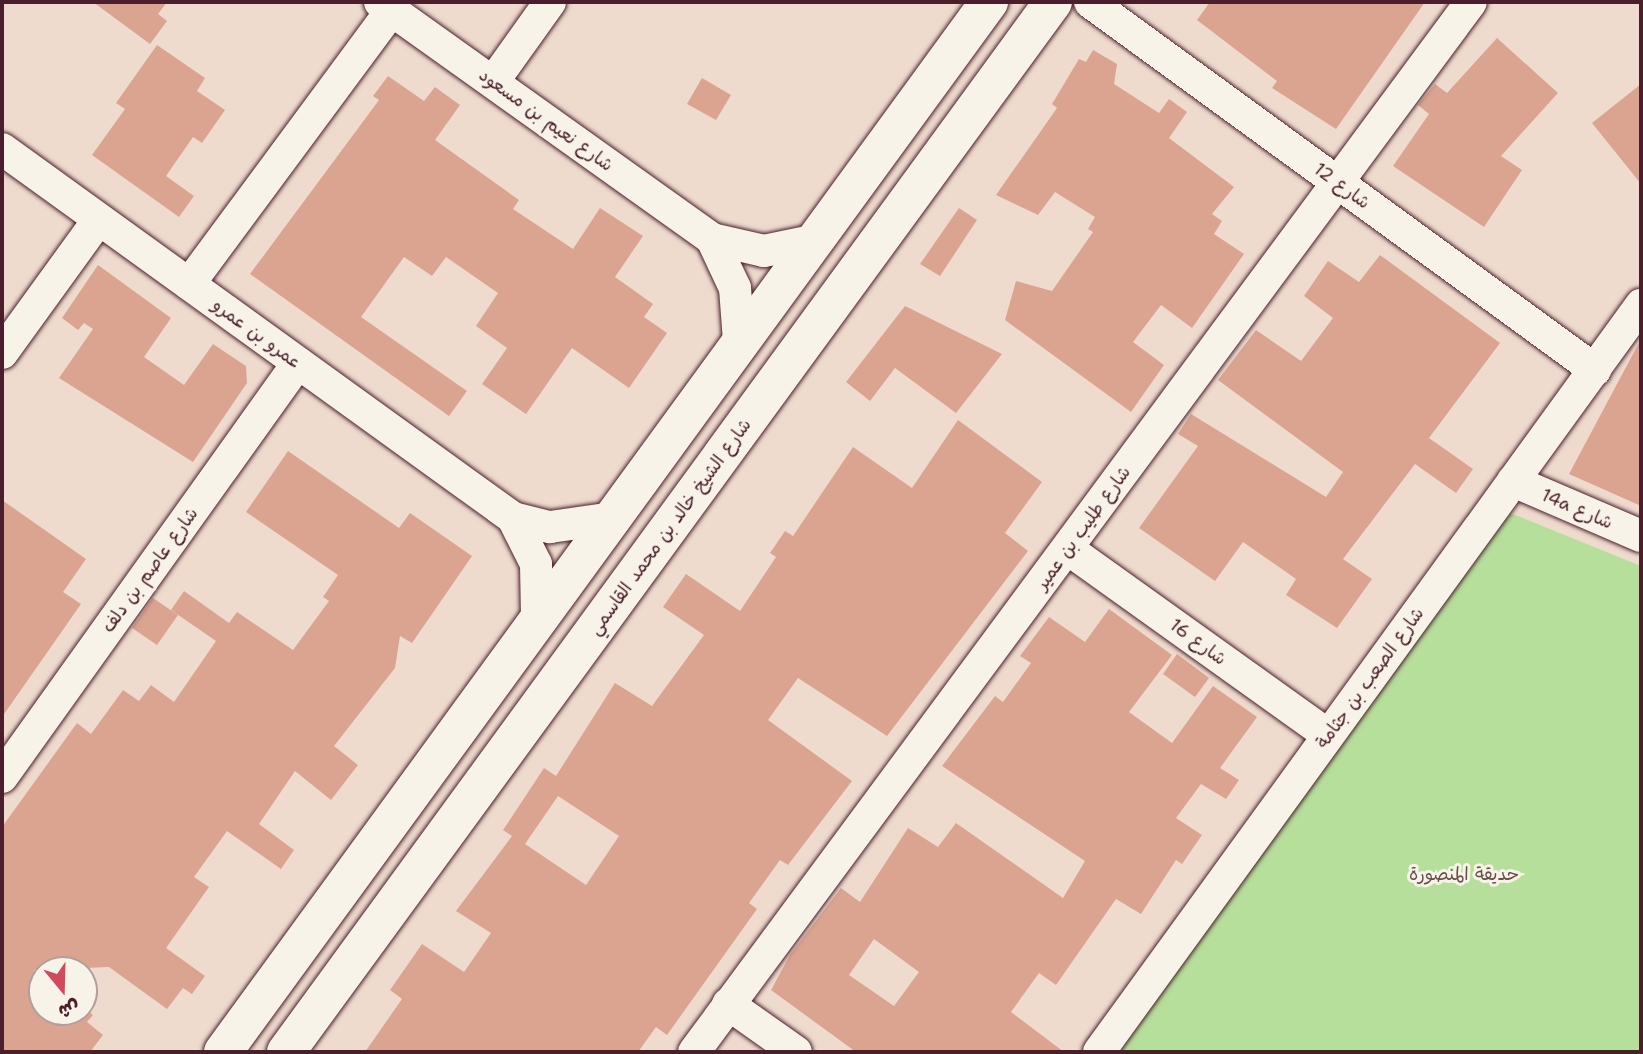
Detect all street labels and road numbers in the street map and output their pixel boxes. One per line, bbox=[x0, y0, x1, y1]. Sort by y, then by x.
street label: شارع نعيم بن مسعود bbox=[475, 64, 617, 176]
street label: شارع 12 bbox=[1310, 158, 1374, 214]
street label: عمرو بن عمرو bbox=[208, 294, 306, 374]
street label: شارع الشيخ خالد بن محمد القاسمي bbox=[584, 414, 756, 640]
street label: شارع طليب بن عمير bbox=[1031, 462, 1135, 594]
street label: 14a شارع bbox=[1538, 484, 1616, 534]
street label: شارع عاصم بن دلف bbox=[97, 503, 203, 637]
street label: شارع الصعب بن جثامة bbox=[1312, 603, 1428, 753]
street label: شارع 16 bbox=[1166, 614, 1230, 670]

